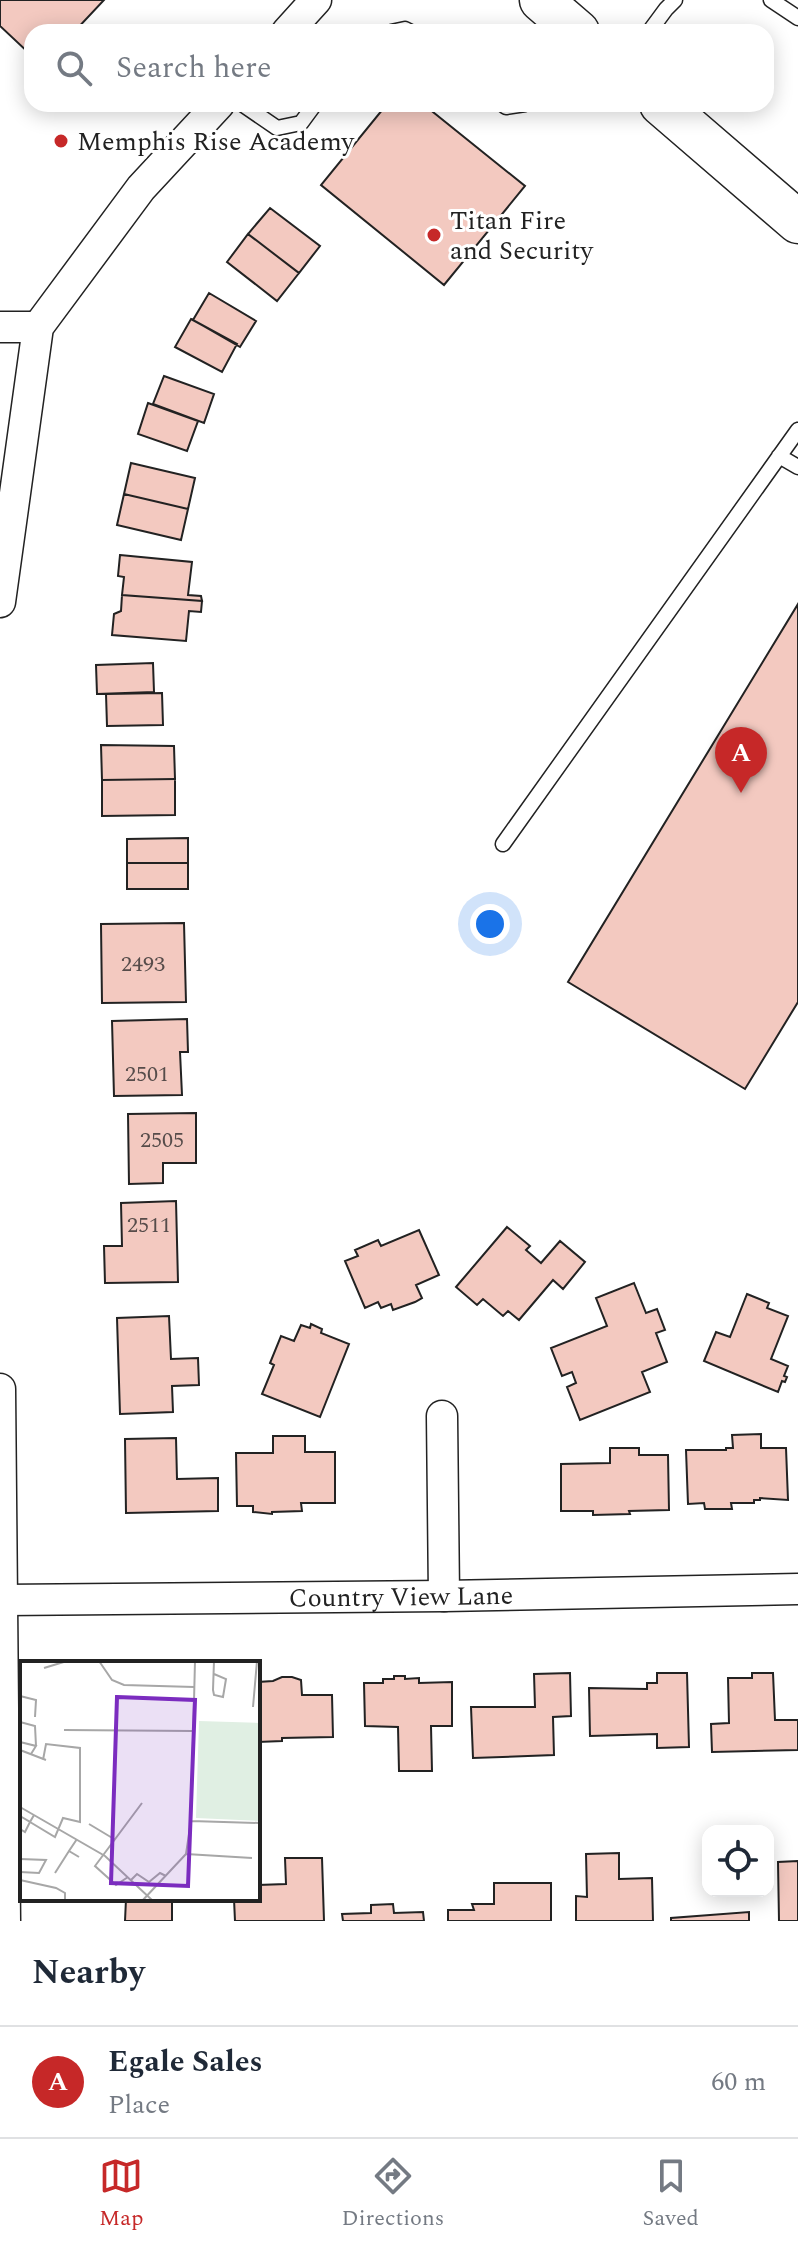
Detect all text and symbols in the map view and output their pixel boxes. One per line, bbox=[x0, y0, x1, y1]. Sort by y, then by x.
search box bbox=[24, 24, 774, 112]
text: Search here bbox=[116, 45, 272, 91]
icon: search bbox=[52, 46, 96, 90]
place label: Memphis Rise Academy bbox=[77, 122, 355, 162]
marker: Memphis Rise Academy bbox=[52, 132, 70, 150]
place label: Titan Fire and Security bbox=[450, 201, 594, 271]
marker: Titan Fire and Security bbox=[425, 226, 443, 244]
pin: A bbox=[715, 727, 767, 793]
your location bbox=[470, 904, 510, 944]
house number: 2493 bbox=[121, 948, 165, 981]
house number: 2501 bbox=[125, 1058, 169, 1091]
house number: 2505 bbox=[140, 1124, 184, 1157]
house number: 2511 bbox=[127, 1209, 171, 1242]
street label: Country View Lane bbox=[289, 1576, 514, 1618]
inset map bbox=[20, 1661, 260, 1901]
map controls bbox=[702, 1825, 774, 1897]
button: locate bbox=[702, 1825, 774, 1897]
text: Nearby bbox=[32, 1947, 145, 1999]
text: Egale Sales bbox=[108, 2039, 263, 2085]
text: A bbox=[48, 2062, 68, 2102]
text: 60 m bbox=[711, 2062, 766, 2102]
text: Place bbox=[108, 2085, 170, 2125]
tab: Map bbox=[99, 2154, 143, 2235]
tab: Directions bbox=[342, 2154, 444, 2235]
tab: Saved bbox=[642, 2154, 699, 2235]

